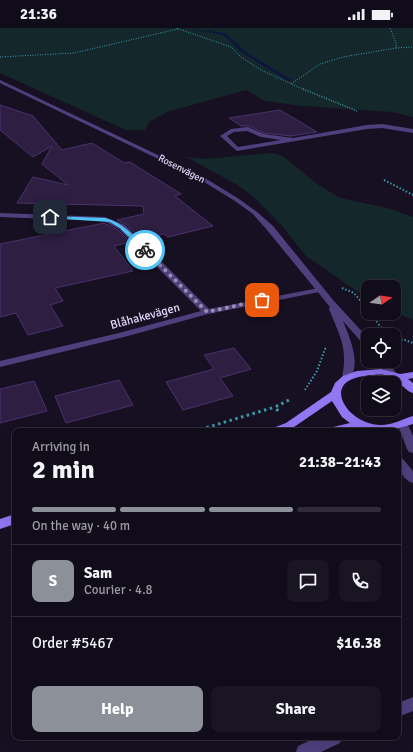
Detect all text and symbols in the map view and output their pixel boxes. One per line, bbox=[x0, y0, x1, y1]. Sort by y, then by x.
text: 21:36 bbox=[20, 5, 57, 23]
street label: Rosenvägen bbox=[156, 152, 207, 186]
pin bbox=[33, 200, 67, 234]
icon: home bbox=[39, 206, 61, 228]
courier bbox=[125, 230, 165, 270]
icon: bike bbox=[134, 239, 156, 261]
north arrow bbox=[361, 280, 401, 320]
map controls bbox=[361, 280, 401, 416]
pin bbox=[245, 283, 279, 317]
icon: bag bbox=[251, 289, 273, 311]
street label: Blåhakevägen bbox=[109, 300, 182, 333]
button: locate bbox=[361, 328, 401, 368]
button: layers bbox=[361, 376, 401, 416]
text: Arriving in bbox=[32, 439, 90, 455]
text: 21:38–21:43 bbox=[299, 453, 381, 471]
text: 2 min bbox=[32, 454, 95, 486]
text: On the way · 40 m bbox=[32, 518, 130, 534]
button: chat bbox=[287, 560, 329, 602]
button: phone bbox=[339, 560, 381, 602]
text: Sam bbox=[84, 564, 112, 582]
text: S bbox=[49, 572, 57, 590]
text: Courier · 4.8 bbox=[84, 582, 153, 598]
text: Order #5467 bbox=[32, 634, 114, 652]
text: $16.38 bbox=[336, 634, 381, 652]
button: Help bbox=[32, 686, 203, 732]
button: Share bbox=[211, 686, 381, 732]

